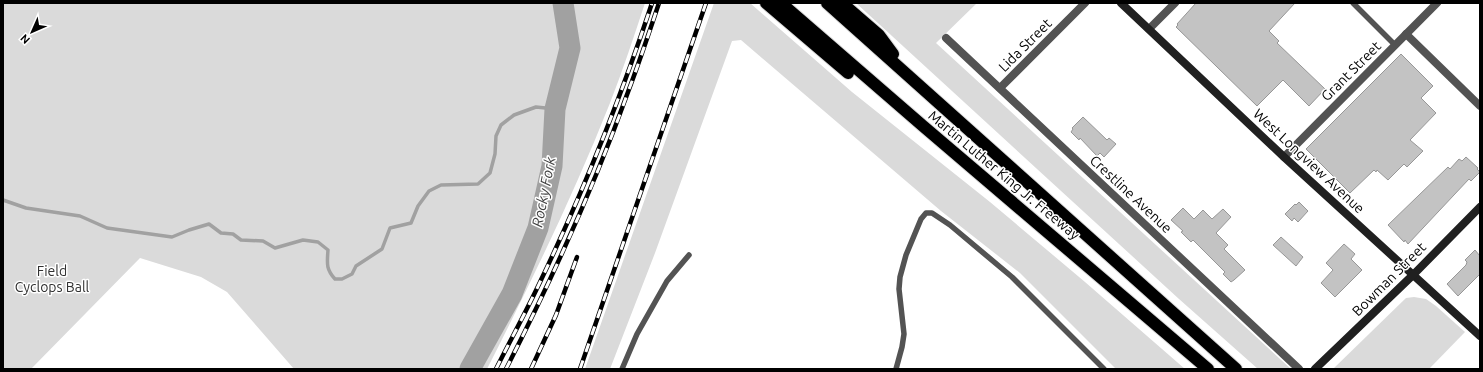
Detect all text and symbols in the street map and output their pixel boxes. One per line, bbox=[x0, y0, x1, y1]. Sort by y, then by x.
north arrow bbox=[12, 12, 52, 52]
street label: Lida Street bbox=[995, 15, 1055, 75]
text: N bbox=[18, 32, 32, 46]
street label: Grant Street bbox=[1318, 38, 1384, 104]
street label: West Longview Avenue bbox=[1250, 105, 1368, 217]
street label: Martin Luther King Jr. Freeway bbox=[925, 107, 1083, 243]
street label: Crestline Avenue bbox=[1087, 152, 1175, 236]
water label: Rocky Fork bbox=[528, 155, 559, 229]
street label: Bowman Street bbox=[1349, 239, 1429, 319]
park label: Field Cyclops Ball bbox=[15, 263, 90, 295]

